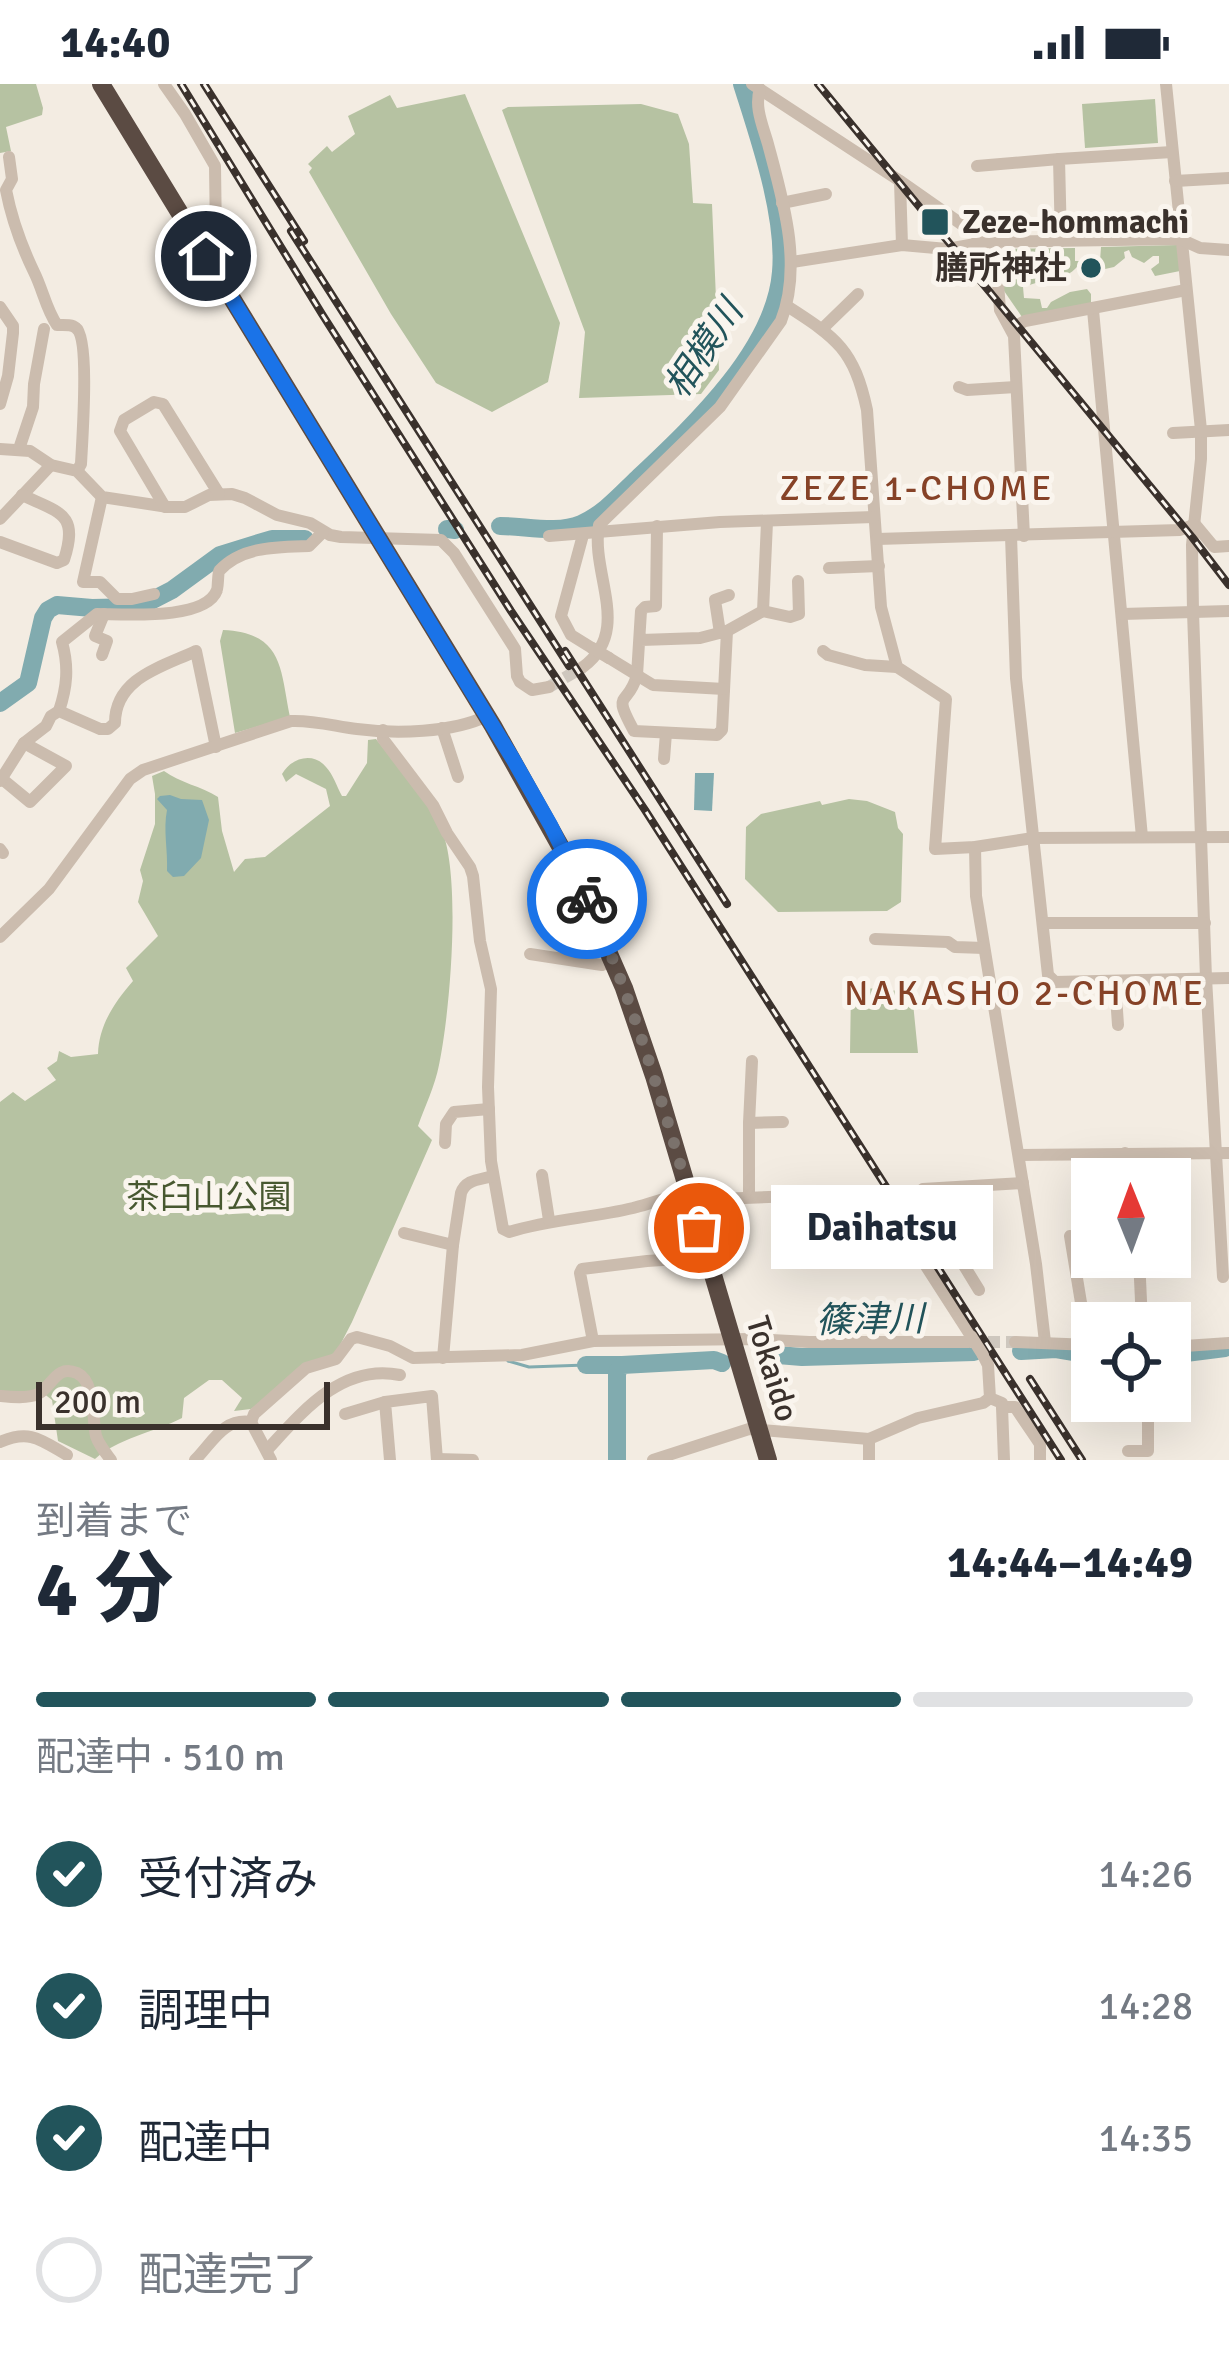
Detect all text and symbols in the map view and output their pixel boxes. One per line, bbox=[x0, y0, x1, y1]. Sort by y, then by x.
text: 14:40 bbox=[60, 15, 170, 70]
place label: Zeze-hommachi bbox=[962, 202, 1189, 243]
pin bbox=[155, 205, 257, 307]
marker: Zeze-hommachi bbox=[919, 206, 951, 238]
icon: home bbox=[173, 223, 239, 289]
place label: 膳所神社 bbox=[935, 248, 1067, 289]
marker: 膳所神社 bbox=[1078, 255, 1104, 281]
water label: 相模川 bbox=[655, 288, 755, 406]
district label: ZEZE 1-CHOME bbox=[780, 466, 1054, 511]
courier bbox=[527, 839, 647, 959]
icon: bike bbox=[554, 866, 620, 932]
district label: NAKASHO 2-CHOME bbox=[844, 971, 1206, 1016]
north arrow bbox=[1071, 1158, 1191, 1278]
map controls bbox=[1071, 1158, 1191, 1422]
park label: 茶臼山公園 bbox=[127, 1177, 292, 1218]
pin bbox=[648, 1177, 750, 1279]
callout: Daihatsu bbox=[771, 1186, 993, 1270]
icon: bag bbox=[666, 1195, 732, 1261]
text: Daihatsu bbox=[806, 1203, 958, 1251]
water label: 篠津川 bbox=[816, 1296, 928, 1343]
button: locate bbox=[1071, 1302, 1191, 1422]
street label: Tokaido bbox=[737, 1312, 807, 1426]
scale bar bbox=[36, 1376, 330, 1429]
text: 200 m bbox=[54, 1382, 141, 1423]
text: 到着まで bbox=[36, 1497, 192, 1545]
text: 14:44–14:49 bbox=[947, 1535, 1193, 1590]
text: 4 分 bbox=[36, 1542, 173, 1638]
text: 配達中 · 510 m bbox=[36, 1733, 285, 1781]
icon: check bbox=[36, 1841, 102, 1907]
text: 14:26 bbox=[1098, 1850, 1193, 1898]
text: 受付済み bbox=[138, 1852, 318, 1907]
icon: check bbox=[36, 1973, 102, 2039]
text: 14:28 bbox=[1098, 1982, 1193, 2030]
text: 調理中 bbox=[138, 1984, 273, 2039]
icon: check bbox=[36, 2105, 102, 2171]
text: 14:35 bbox=[1098, 2114, 1193, 2162]
text: 配達中 bbox=[138, 2116, 273, 2171]
text: 配達完了 bbox=[138, 2248, 318, 2303]

